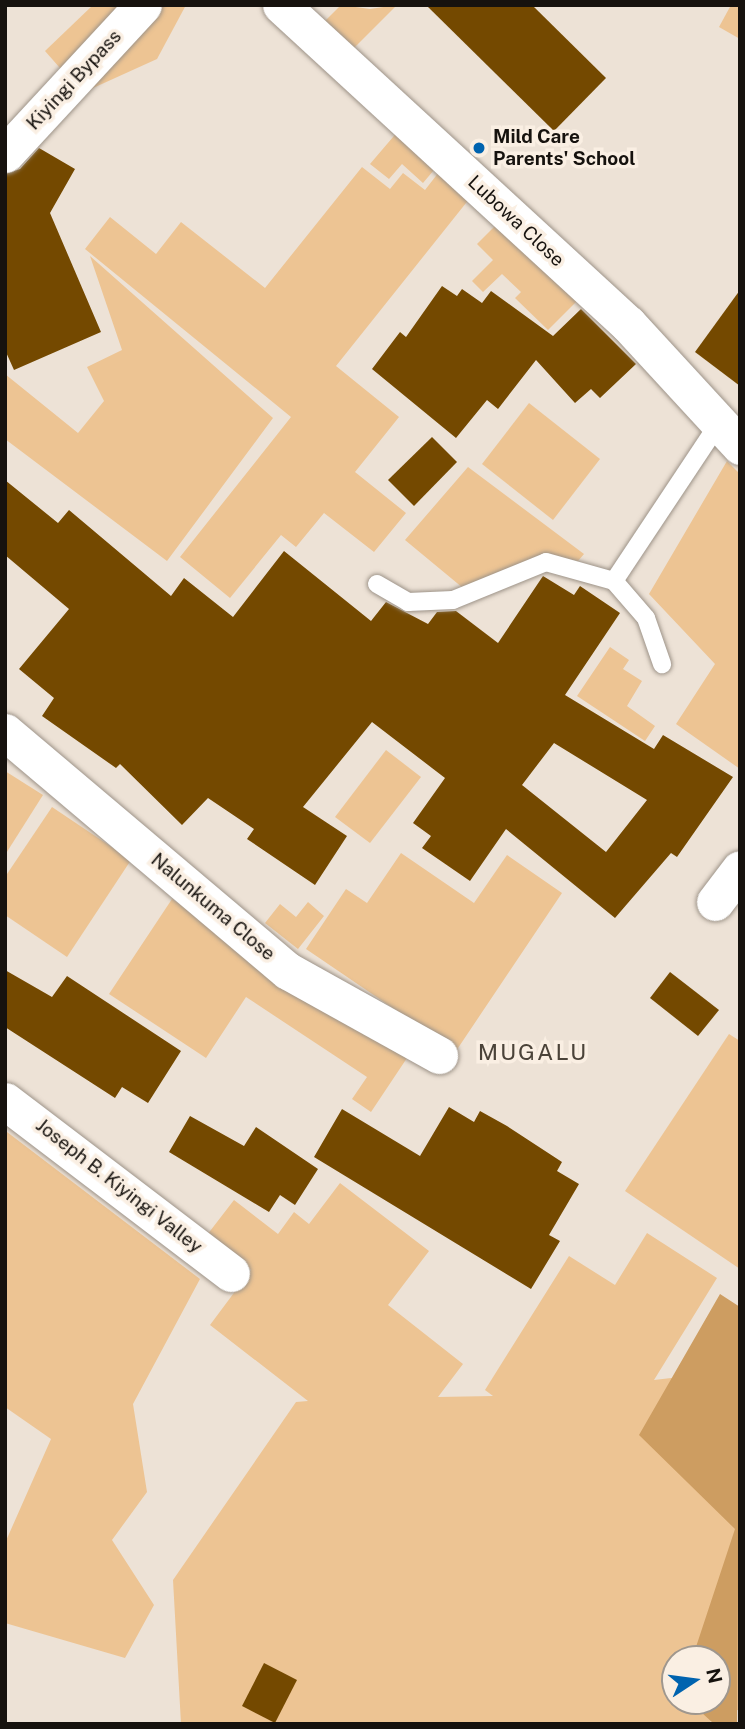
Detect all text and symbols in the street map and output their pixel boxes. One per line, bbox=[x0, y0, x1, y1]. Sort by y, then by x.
street label: Kiyingi Bypass bbox=[22, 25, 126, 135]
place label: Mild Care Parents' School bbox=[493, 126, 635, 170]
marker: Mild Care Parents' School bbox=[471, 140, 487, 156]
street label: Lubowa Close bbox=[463, 171, 569, 271]
street label: Nalunkuma Close bbox=[146, 848, 280, 966]
district label: MUGALU bbox=[479, 1038, 587, 1066]
street label: Joseph B. Kiyingi Valley bbox=[31, 1114, 207, 1258]
north arrow bbox=[661, 1645, 731, 1715]
text: N bbox=[702, 1666, 727, 1685]

